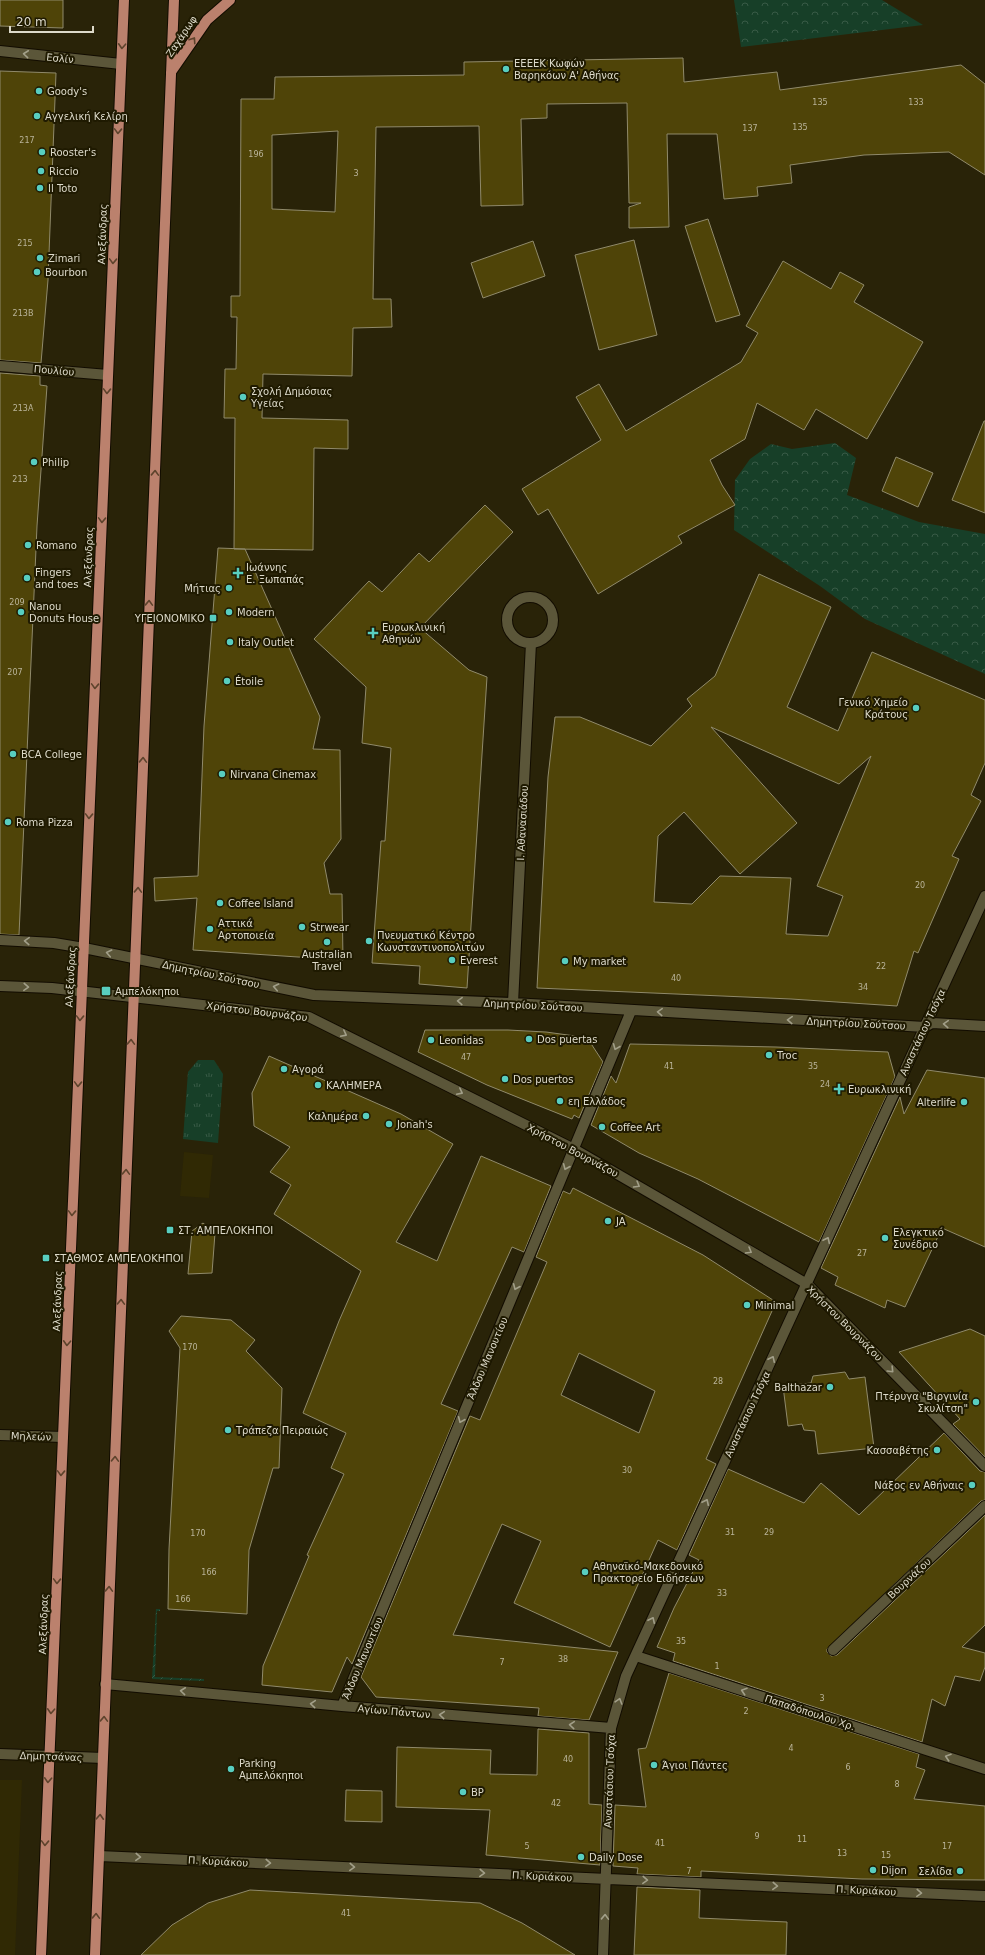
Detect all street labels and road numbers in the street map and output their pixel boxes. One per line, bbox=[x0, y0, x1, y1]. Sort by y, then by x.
street label: Ζαχάρωφ bbox=[164, 13, 199, 59]
street label: Εσλίν bbox=[46, 52, 75, 65]
street label: Αλεξάνδρας bbox=[96, 203, 109, 265]
street label: Πουλίου bbox=[33, 363, 75, 378]
street label: Αλεξάνδρας bbox=[82, 526, 95, 588]
street label: Ι. Αθανασιάδου bbox=[515, 785, 530, 861]
street label: Αλεξάνδρας bbox=[63, 946, 78, 1008]
street label: Δημητρίου Σούτσου bbox=[161, 959, 261, 990]
street label: Αναστάσιου Τσόχα bbox=[898, 987, 947, 1077]
street label: Δημητρίου Σούτσου bbox=[483, 997, 583, 1014]
street label: Χρήστου Βουρνάζου bbox=[206, 1000, 308, 1023]
street label: Δημητρίου Σούτσου bbox=[806, 1015, 906, 1032]
street label: Χρήστου Βουρνάζου bbox=[525, 1122, 620, 1179]
street label: Αλεξάνδρας bbox=[51, 1270, 64, 1332]
street label: Χρήστου Βουρνάζου bbox=[805, 1284, 885, 1363]
street label: Άλδου Μανουτίου bbox=[465, 1315, 510, 1401]
street label: Αναστάσιου Τσόχα bbox=[723, 1369, 772, 1459]
street label: Μηλεών bbox=[11, 1430, 52, 1443]
street label: Βουρνάζου bbox=[886, 1556, 933, 1601]
street label: Αλεξάνδρας bbox=[37, 1593, 50, 1655]
street label: Άλδου Μανουτίου bbox=[340, 1615, 385, 1701]
street label: Παπαδόπουλου Χρ. bbox=[763, 1693, 856, 1732]
street label: Αγίων Πάντων bbox=[357, 1703, 431, 1720]
street label: Αναστάσιου Τσόχα bbox=[602, 1734, 617, 1828]
street label: Δημητσάνας bbox=[19, 1750, 83, 1763]
street label: Π. Κυριάκου bbox=[188, 1854, 249, 1869]
street label: Π. Κυριάκου bbox=[512, 1869, 573, 1884]
street label: Π. Κυριάκου bbox=[836, 1883, 897, 1898]

